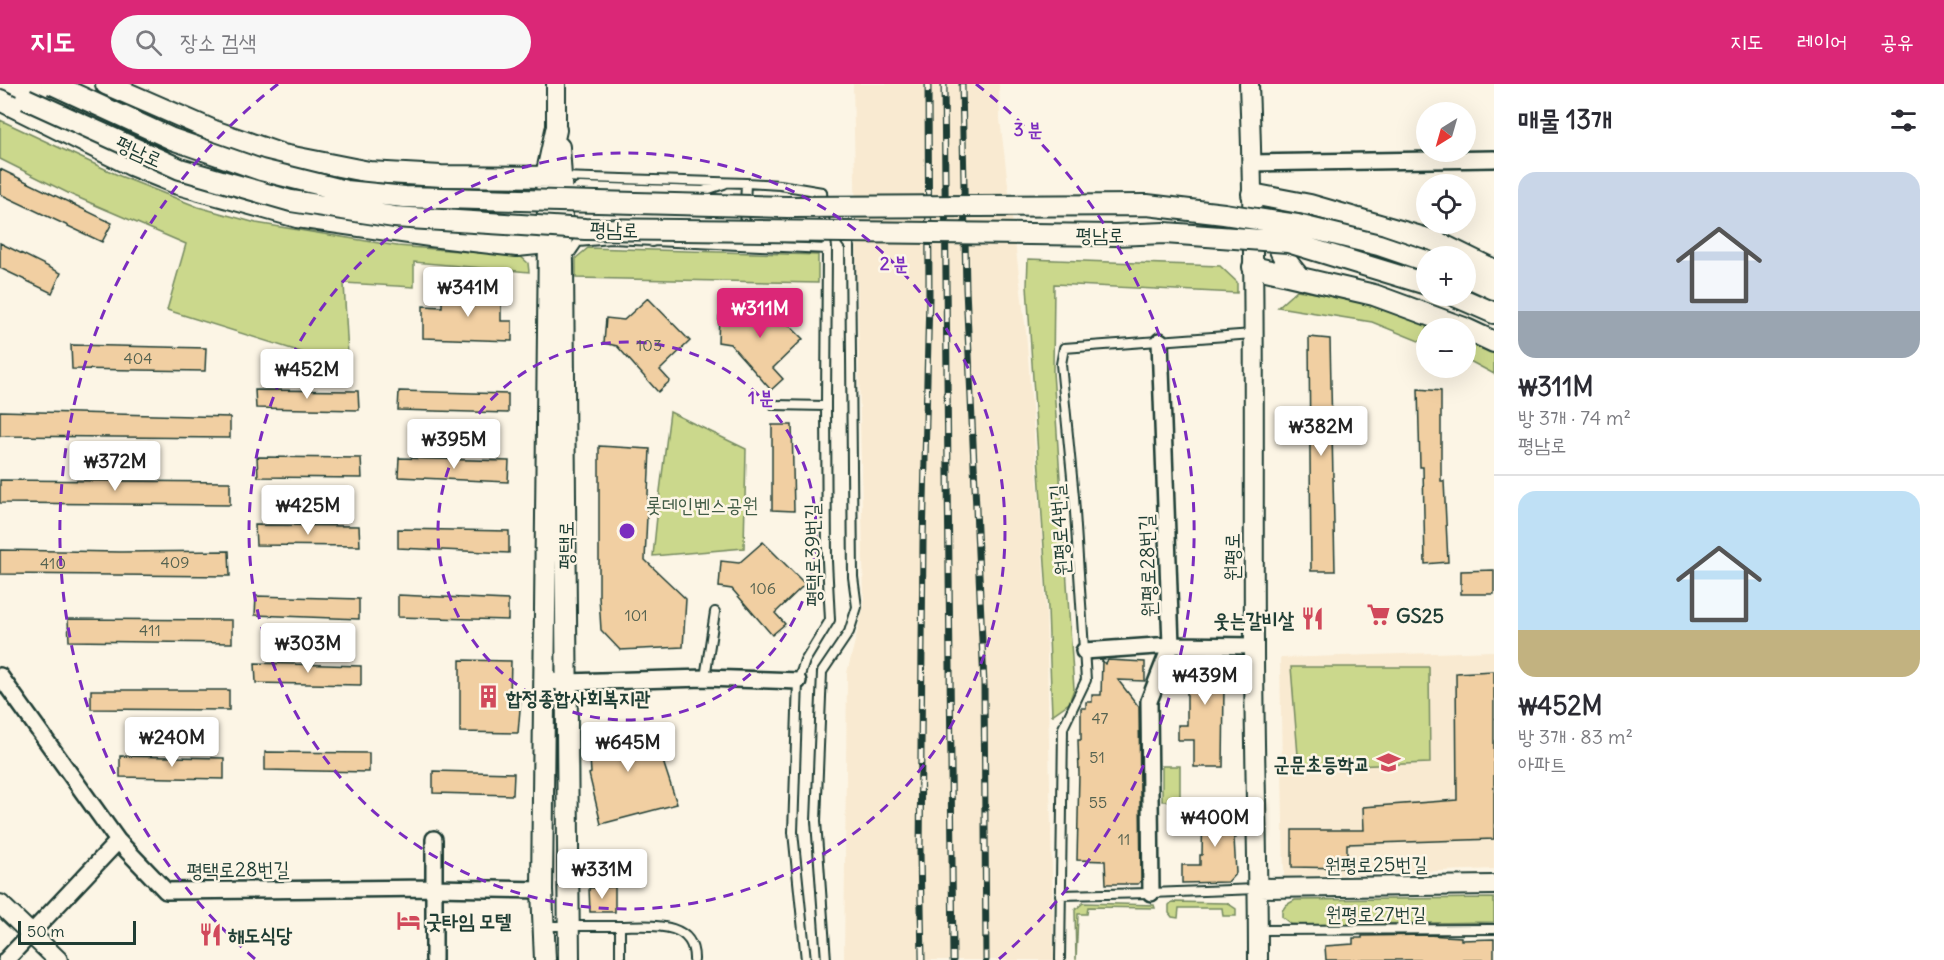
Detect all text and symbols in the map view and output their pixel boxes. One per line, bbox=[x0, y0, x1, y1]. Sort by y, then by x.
search box bbox=[111, 15, 531, 69]
text: 지도 bbox=[30, 23, 75, 59]
icon: search bbox=[132, 26, 165, 59]
text: 장소 검색 bbox=[180, 28, 256, 56]
text: 지도 bbox=[1730, 28, 1764, 55]
text: 레이어 bbox=[1797, 28, 1847, 55]
text: 공유 bbox=[1880, 28, 1914, 55]
north arrow bbox=[1416, 102, 1476, 162]
map controls bbox=[1416, 102, 1476, 378]
text: 매물 13개 bbox=[1518, 103, 1612, 136]
icon: filters bbox=[1887, 104, 1920, 137]
text: 3 분 bbox=[1014, 118, 1043, 141]
street label: 평남로 bbox=[112, 130, 166, 172]
button: locate bbox=[1416, 174, 1476, 234]
icon: home bbox=[1665, 211, 1773, 319]
street label: 평남로 bbox=[590, 216, 638, 242]
street label: 평남로 bbox=[1076, 222, 1124, 247]
button: + bbox=[1416, 246, 1476, 306]
text: 2 분 bbox=[880, 252, 908, 275]
pin: ₩341M bbox=[426, 267, 510, 318]
text: ₩341M bbox=[437, 274, 499, 299]
pin: ₩311M bbox=[718, 288, 802, 339]
text: ₩311M bbox=[731, 295, 789, 320]
button: − bbox=[1416, 318, 1476, 378]
house number: 103 bbox=[636, 335, 662, 355]
house number: 404 bbox=[123, 348, 153, 368]
pin: ₩452M bbox=[265, 349, 349, 400]
text: ₩452M bbox=[274, 356, 340, 381]
text: ₩311M bbox=[1518, 370, 1594, 403]
text: 1 분 bbox=[748, 386, 774, 409]
text: 방 3개 · 74 m² bbox=[1518, 405, 1631, 430]
pin: ₩382M bbox=[1279, 406, 1363, 457]
text: ₩382M bbox=[1289, 413, 1353, 438]
pin: ₩395M bbox=[412, 419, 496, 470]
text: ₩395M bbox=[421, 426, 487, 451]
text: 평남로 bbox=[1518, 432, 1566, 457]
pin: ₩372M bbox=[73, 441, 157, 492]
text: ₩372M bbox=[83, 448, 147, 473]
street label: 원평로4번길 bbox=[1043, 483, 1075, 577]
pin: ₩425M bbox=[266, 485, 350, 536]
text: ₩425M bbox=[275, 492, 341, 517]
park label: 롯데인벤스공원 bbox=[646, 492, 758, 517]
street label: 평택로39번길 bbox=[799, 503, 825, 607]
street label: 원평로28번길 bbox=[1133, 514, 1161, 618]
street label: 평택로 bbox=[553, 521, 578, 569]
centre of rings bbox=[617, 521, 637, 541]
icon: home bbox=[1665, 530, 1773, 638]
street label: 원평로 bbox=[1219, 533, 1244, 581]
house number: 409 bbox=[161, 552, 189, 572]
house number: 410 bbox=[40, 553, 66, 573]
house number: 106 bbox=[750, 578, 776, 598]
supermarket icon: GS25 bbox=[1365, 602, 1391, 628]
place label: GS25 bbox=[1396, 603, 1444, 628]
house number: 101 bbox=[624, 605, 648, 625]
restaurant icon: 웃는갈비살 bbox=[1299, 606, 1325, 632]
place label: 웃는갈비살 bbox=[1214, 607, 1294, 632]
house number: 411 bbox=[139, 620, 161, 640]
pin: ₩303M bbox=[266, 623, 350, 674]
text: ₩303M bbox=[274, 630, 342, 655]
pin: ₩439M bbox=[1163, 655, 1247, 706]
text: ₩439M bbox=[1172, 662, 1238, 687]
building icon: 합정종합사회복지관 bbox=[475, 684, 501, 710]
place label: 합정종합사회복지관 bbox=[505, 685, 651, 710]
text: ₩452M bbox=[1518, 689, 1603, 722]
house number: 47 bbox=[1092, 708, 1109, 728]
pin: ₩240M bbox=[130, 717, 214, 768]
pin: ₩645M bbox=[586, 722, 670, 773]
text: ₩240M bbox=[139, 724, 205, 749]
text: 방 3개 · 83 m² bbox=[1518, 724, 1633, 749]
text: ₩645M bbox=[595, 729, 661, 754]
house number: 51 bbox=[1089, 747, 1105, 767]
school or university icon: 군문초등학교 bbox=[1375, 750, 1401, 776]
place label: 군문초등학교 bbox=[1273, 751, 1370, 776]
text: 아파트 bbox=[1518, 751, 1566, 776]
house number: 55 bbox=[1089, 792, 1107, 812]
pin: ₩400M bbox=[1173, 797, 1257, 848]
text: ₩400M bbox=[1180, 804, 1250, 829]
house number: 11 bbox=[1118, 829, 1130, 849]
pin: ₩331M bbox=[560, 849, 644, 900]
street label: 원평로25번길 bbox=[1324, 851, 1428, 877]
street label: 평택로28번길 bbox=[186, 856, 290, 882]
text: ₩331M bbox=[571, 856, 633, 881]
street label: 원평로27번길 bbox=[1325, 901, 1427, 926]
hotel icon: 굿타임 모텔 bbox=[395, 907, 421, 933]
place label: 굿타임 모텔 bbox=[426, 908, 511, 933]
scale bar bbox=[18, 918, 136, 946]
text: 50 m bbox=[27, 921, 65, 941]
restaurant icon: 해도식당 bbox=[197, 921, 223, 947]
place label: 해도식당 bbox=[228, 922, 292, 947]

